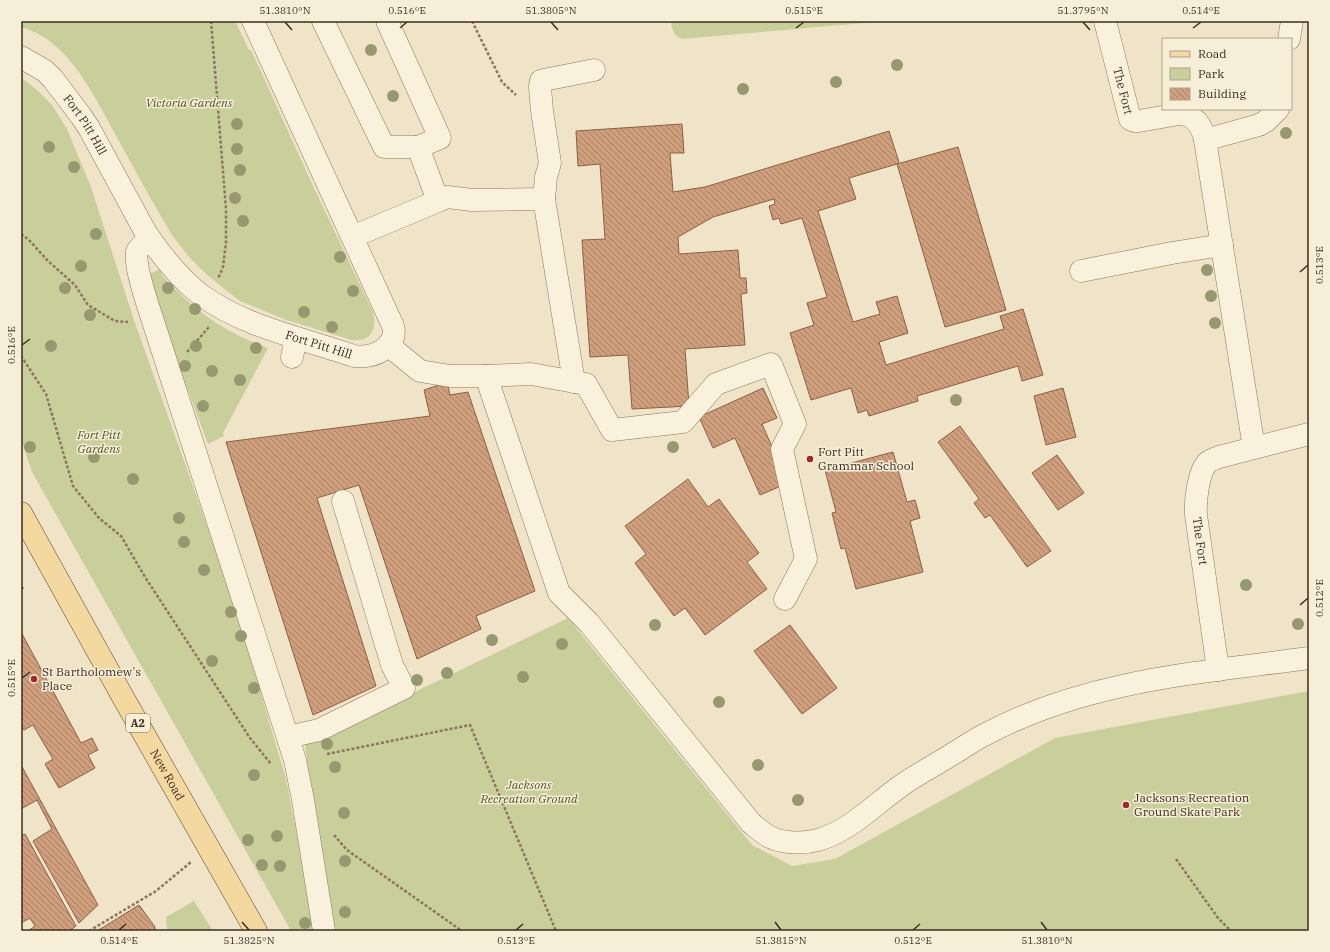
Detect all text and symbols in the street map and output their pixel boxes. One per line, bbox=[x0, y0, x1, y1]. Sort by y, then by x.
text: 51.3810°N bbox=[259, 4, 311, 17]
text: 0.516°E bbox=[388, 4, 426, 17]
text: 51.3805°N bbox=[525, 4, 577, 17]
text: 0.515°E bbox=[785, 4, 823, 17]
text: 51.3795°N bbox=[1057, 4, 1109, 17]
text: 0.514°E bbox=[1182, 4, 1220, 17]
legend bbox=[1162, 38, 1292, 110]
text: Road bbox=[1198, 46, 1227, 61]
street label: The Fort bbox=[1110, 65, 1136, 116]
text: Park bbox=[1198, 66, 1224, 81]
text: Building bbox=[1198, 86, 1246, 101]
street label: Fort Pitt Hill bbox=[60, 91, 110, 158]
park label: Victoria Gardens bbox=[146, 95, 233, 110]
text: 0.513°E bbox=[1313, 246, 1326, 284]
text: 0.516°E bbox=[5, 326, 18, 364]
street label: Fort Pitt Hill bbox=[284, 327, 355, 362]
park label: Fort Pitt Gardens bbox=[76, 427, 121, 456]
place label: Fort Pitt Grammar School bbox=[818, 444, 914, 473]
marker: Fort Pitt Grammar School bbox=[805, 454, 815, 464]
street label: The Fort bbox=[1190, 516, 1211, 566]
text: 0.512°E bbox=[1313, 579, 1326, 617]
text: 0.515°E bbox=[5, 659, 18, 697]
place label: St Bartholomew's Place bbox=[42, 664, 141, 693]
marker: St Bartholomew's Place bbox=[29, 674, 39, 684]
road number: A2 bbox=[126, 714, 150, 732]
street label: New Road bbox=[147, 746, 188, 803]
park label: Jacksons Recreation Ground bbox=[479, 777, 578, 806]
place label: Jacksons Recreation Ground Skate Park bbox=[1134, 790, 1250, 819]
marker: Jacksons Recreation Ground Skate Park bbox=[1121, 800, 1131, 810]
text: 0.514°E bbox=[100, 934, 138, 947]
text: 51.3825°N bbox=[223, 934, 275, 947]
text: 0.513°E bbox=[497, 934, 535, 947]
text: 51.3815°N bbox=[755, 934, 807, 947]
text: 0.512°E bbox=[894, 934, 932, 947]
text: 51.3810°N bbox=[1021, 934, 1073, 947]

